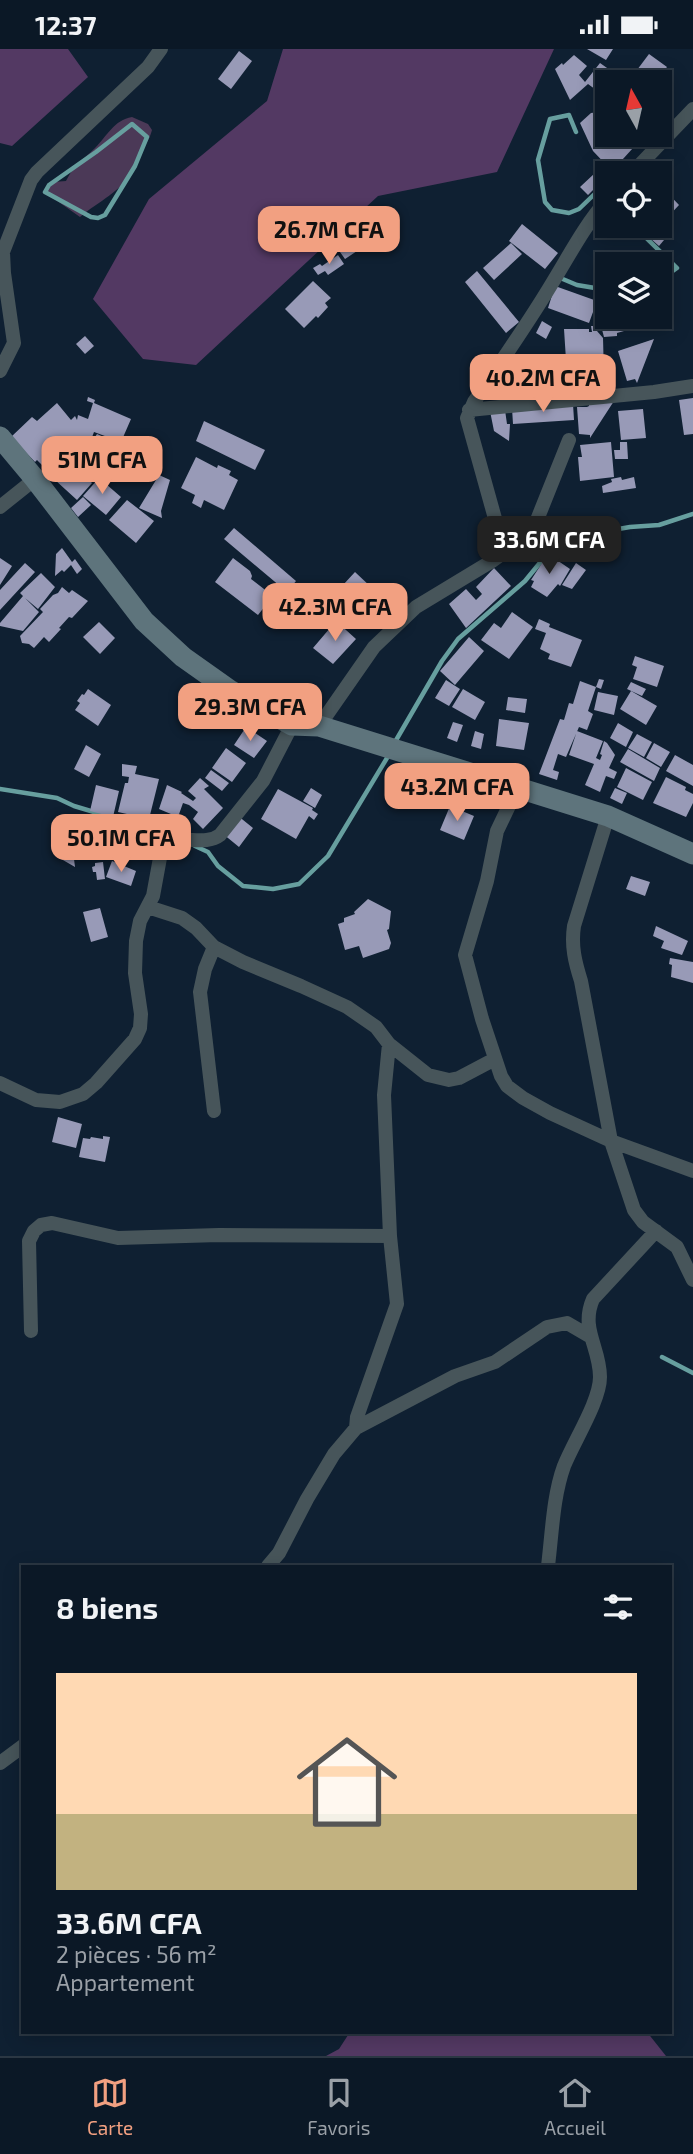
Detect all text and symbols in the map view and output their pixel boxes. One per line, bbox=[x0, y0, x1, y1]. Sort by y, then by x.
text: 12:37 bbox=[35, 9, 97, 40]
north arrow bbox=[595, 70, 672, 147]
map controls bbox=[595, 70, 672, 329]
button: locate bbox=[595, 161, 672, 238]
pin: 26.7M CFA bbox=[249, 207, 409, 266]
text: 26.7M CFA bbox=[274, 215, 384, 243]
button: layers bbox=[595, 252, 672, 329]
pin: 40.2M CFA bbox=[463, 355, 623, 414]
text: 40.2M CFA bbox=[486, 363, 600, 391]
pin: 51M CFA bbox=[37, 437, 167, 496]
text: 51M CFA bbox=[58, 445, 146, 473]
pin: 33.6M CFA bbox=[469, 517, 629, 576]
text: 33.6M CFA bbox=[493, 525, 605, 553]
pin: 42.3M CFA bbox=[255, 583, 415, 643]
text: 42.3M CFA bbox=[279, 592, 392, 620]
pin: 29.3M CFA bbox=[170, 683, 330, 743]
text: 29.3M CFA bbox=[194, 692, 306, 720]
pin: 43.2M CFA bbox=[377, 763, 537, 823]
text: 43.2M CFA bbox=[401, 772, 514, 800]
pin: 50.1M CFA bbox=[41, 815, 201, 874]
text: 50.1M CFA bbox=[67, 823, 175, 851]
icon: filters bbox=[599, 1588, 637, 1626]
text: 8 biens bbox=[56, 1589, 158, 1625]
icon: home bbox=[284, 1719, 410, 1845]
text: 33.6M CFA bbox=[56, 1904, 202, 1940]
text: 2 pièces · 56 m² bbox=[56, 1940, 217, 1968]
text: Appartement bbox=[56, 1968, 195, 1996]
tab: Carte bbox=[87, 2074, 133, 2139]
tab: Favoris bbox=[307, 2074, 370, 2139]
tab: Accueil bbox=[544, 2074, 606, 2139]

